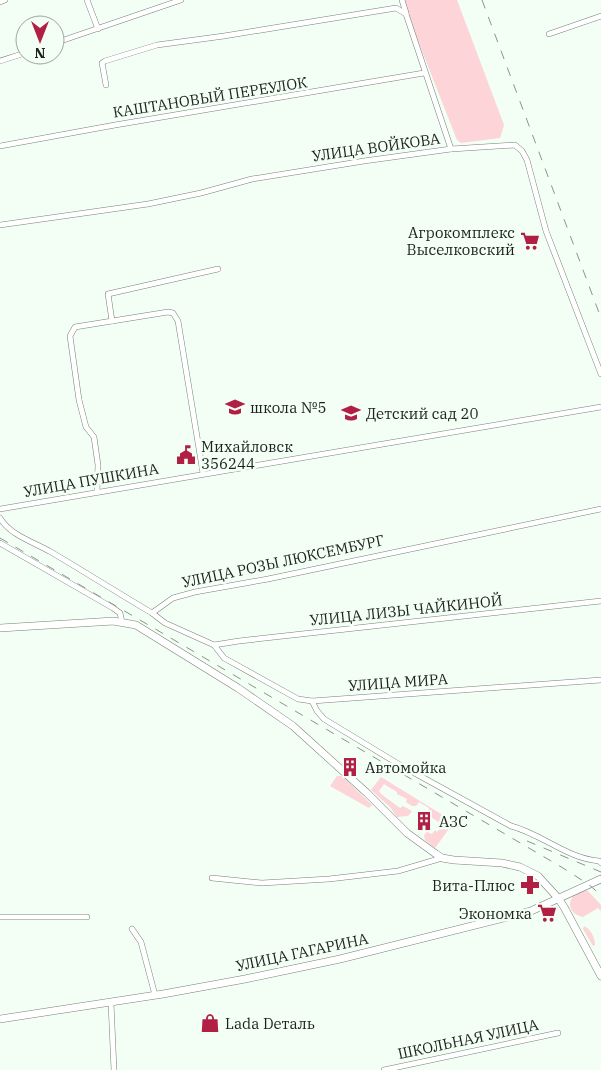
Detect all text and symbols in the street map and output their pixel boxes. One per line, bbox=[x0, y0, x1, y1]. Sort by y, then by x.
north arrow bbox=[15, 15, 65, 65]
text: N bbox=[34, 44, 46, 62]
street label: КАШТАНОВЫЙ ПЕРЕУЛОК bbox=[111, 72, 309, 122]
street label: УЛИЦА ВОЙКОВА bbox=[311, 128, 442, 165]
place label: Агрокомплекс Выселковский bbox=[406, 223, 515, 259]
supermarket icon: Агрокомплекс Выселковский bbox=[519, 230, 541, 252]
school or university icon: школа №5 bbox=[224, 396, 246, 418]
place label: школа №5 bbox=[250, 398, 327, 417]
school or university icon: Детский сад 20 bbox=[340, 402, 362, 424]
place label: Детский сад 20 bbox=[366, 404, 478, 423]
place label: Михайловск 356244 bbox=[201, 437, 293, 473]
public building icon: Михайловск 356244 bbox=[175, 444, 197, 466]
street label: УЛИЦА ПУШКИНА bbox=[22, 459, 161, 501]
street label: УЛИЦА РОЗЫ ЛЮКСЕМБУРГ bbox=[180, 530, 386, 592]
street label: УЛИЦА ЛИЗЫ ЧАЙКИНОЙ bbox=[309, 590, 503, 630]
street label: УЛИЦА МИРА bbox=[347, 669, 449, 695]
building icon: Автомойка bbox=[339, 756, 361, 778]
place label: Автомойка bbox=[365, 758, 446, 777]
building icon: АЗС bbox=[413, 810, 435, 832]
place label: АЗС bbox=[439, 812, 468, 831]
pharmacy icon: Вита-Плюс bbox=[519, 874, 541, 896]
place label: Вита-Плюс bbox=[432, 876, 515, 895]
supermarket icon: Экономка bbox=[536, 902, 558, 924]
place label: Экономка bbox=[459, 904, 532, 923]
street label: УЛИЦА ГАГАРИНА bbox=[234, 929, 371, 975]
shop icon: Lada Dеталь bbox=[199, 1012, 221, 1034]
place label: Lada Dеталь bbox=[225, 1014, 315, 1033]
street label: ШКОЛЬНАЯ УЛИЦА bbox=[396, 1015, 541, 1063]

